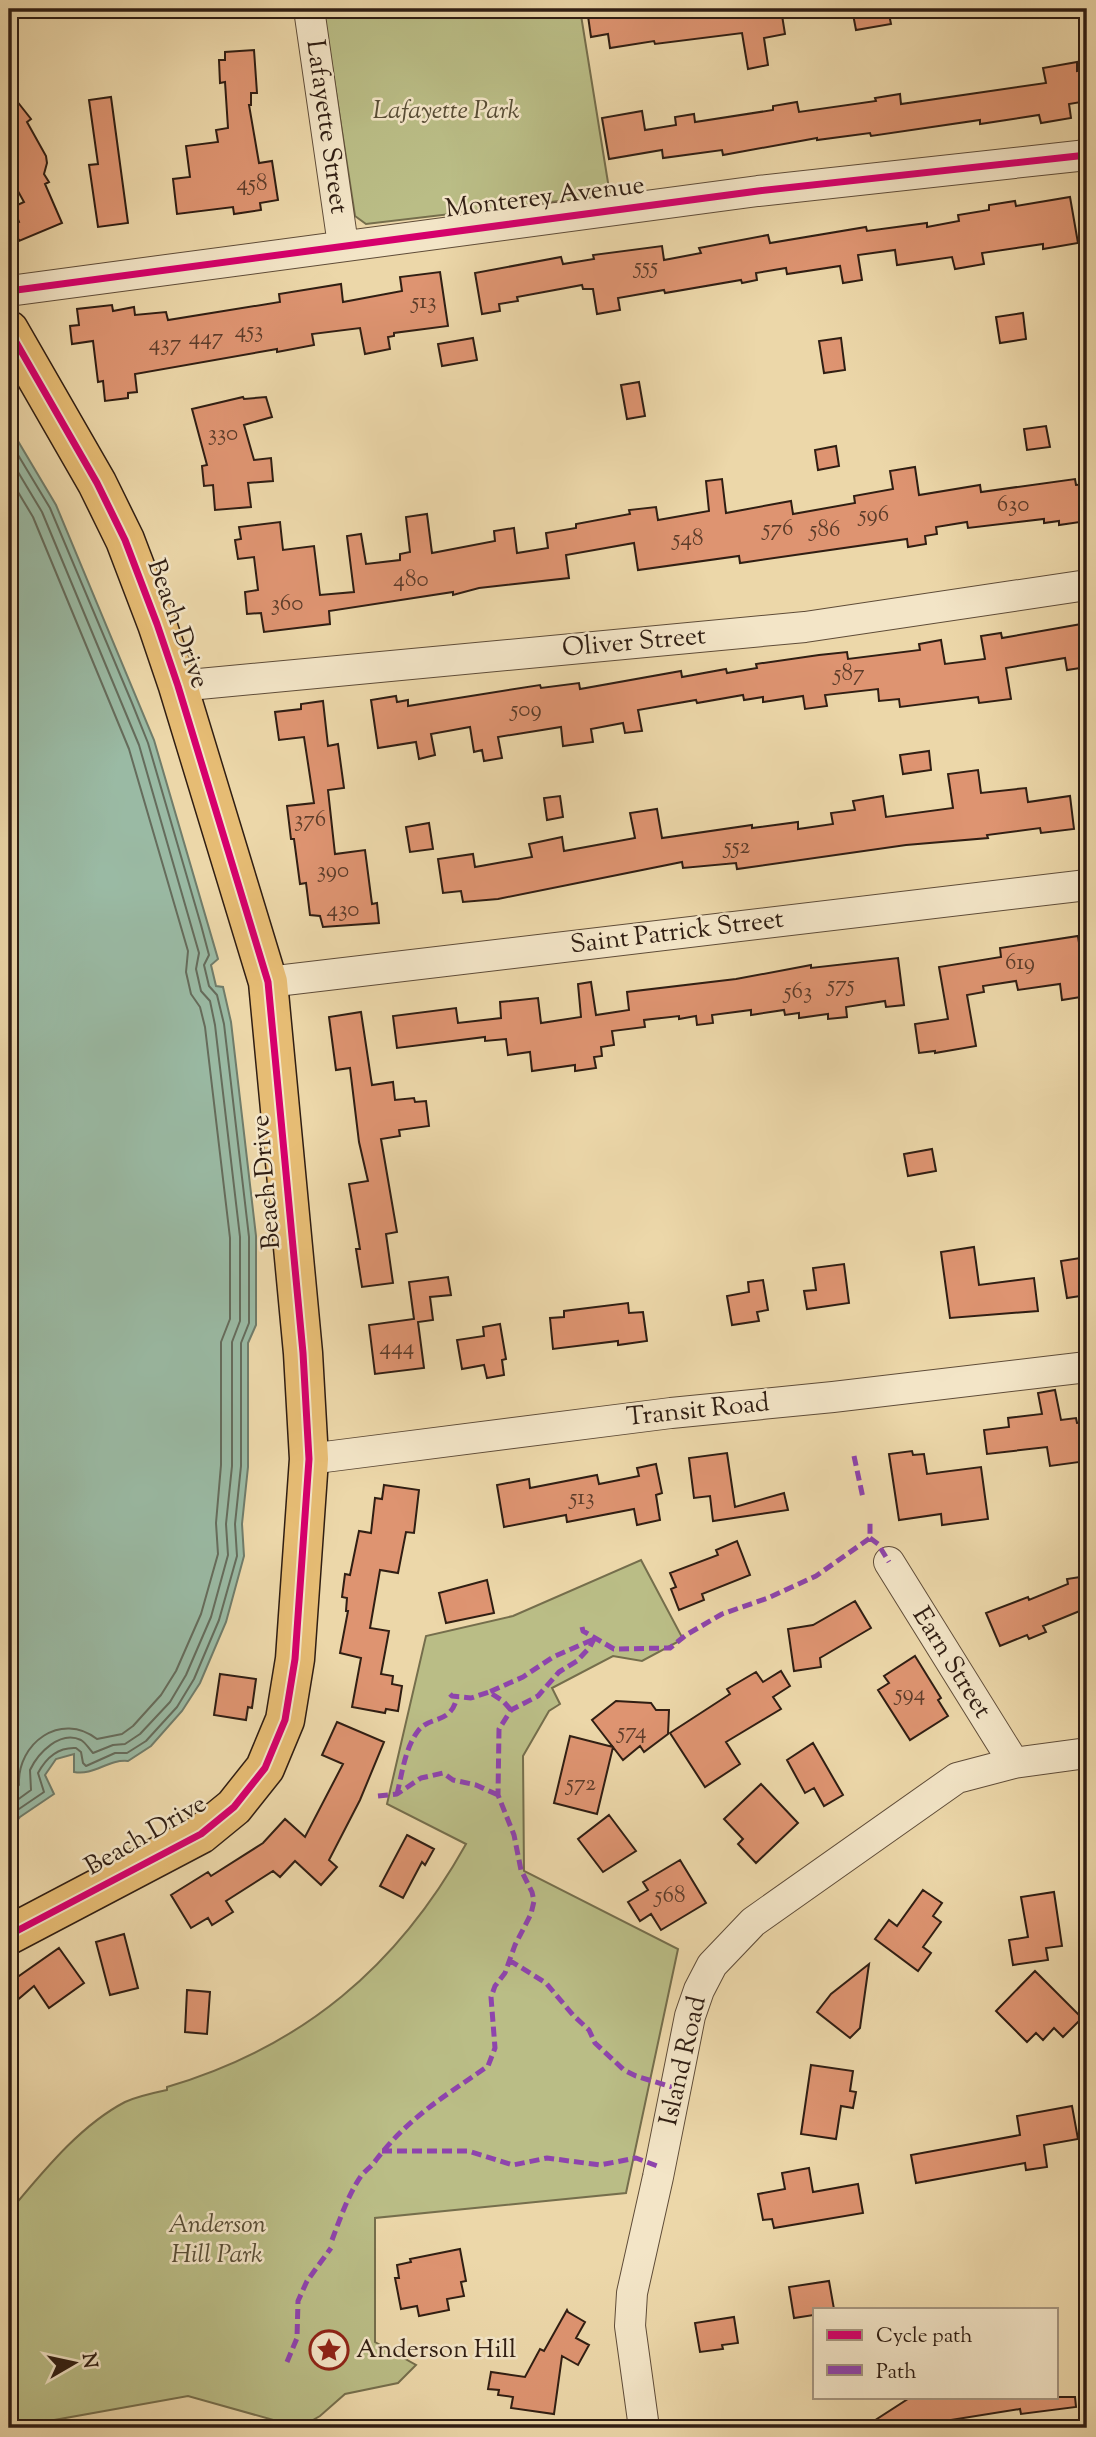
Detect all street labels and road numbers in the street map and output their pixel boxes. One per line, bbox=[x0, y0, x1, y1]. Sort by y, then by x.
street label: Lafayette Street bbox=[295, 38, 357, 216]
street label: Monterey Avenue bbox=[443, 167, 647, 229]
street label: Beach Drive bbox=[137, 554, 217, 694]
street label: Oliver Street bbox=[561, 618, 707, 668]
street label: Saint Patrick Street bbox=[568, 902, 786, 964]
street label: Beach Drive bbox=[243, 1113, 291, 1251]
street label: Transit Road bbox=[625, 1385, 772, 1437]
street label: Earn Street bbox=[902, 1600, 1000, 1726]
street label: Beach Drive bbox=[78, 1786, 214, 1886]
street label: Island Road bbox=[651, 1992, 717, 2129]

